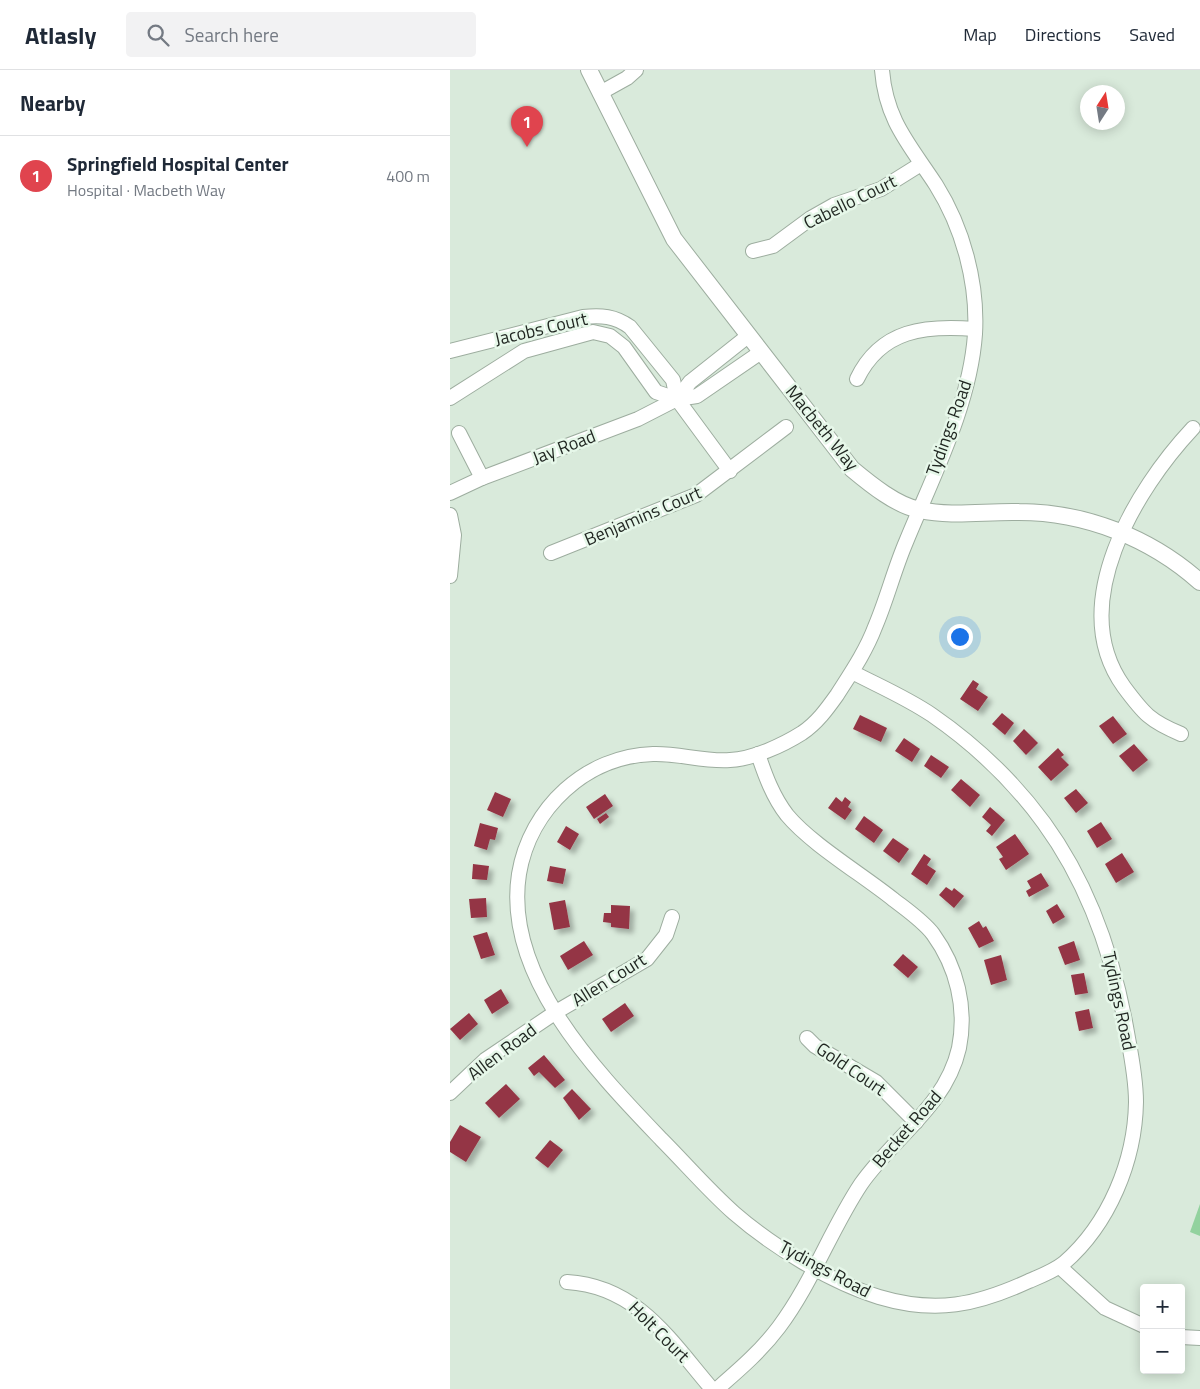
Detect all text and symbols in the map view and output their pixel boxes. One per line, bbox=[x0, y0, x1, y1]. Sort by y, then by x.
search box bbox=[126, 12, 476, 57]
text: Atlasly bbox=[25, 17, 96, 53]
text: Search here bbox=[184, 20, 279, 49]
icon: search bbox=[144, 21, 172, 49]
text: Map bbox=[963, 21, 997, 48]
text: Directions bbox=[1025, 21, 1101, 48]
text: Saved bbox=[1129, 21, 1175, 48]
north arrow bbox=[1080, 85, 1125, 130]
text: Nearby bbox=[20, 87, 85, 119]
pin: 1 bbox=[511, 106, 543, 147]
text: Springfield Hospital Center bbox=[67, 149, 288, 178]
text: 1 bbox=[32, 164, 40, 188]
text: 400 m bbox=[386, 164, 430, 188]
street label: Cabello Court bbox=[799, 167, 901, 236]
text: Hospital · Macbeth Way bbox=[67, 178, 226, 202]
street label: Jacobs Court bbox=[492, 305, 591, 352]
street label: Tydings Road bbox=[919, 376, 978, 480]
street label: Macbeth Way bbox=[779, 379, 866, 477]
street label: Jay Road bbox=[528, 422, 599, 471]
street label: Benjamins Court bbox=[580, 478, 706, 552]
your location bbox=[947, 624, 973, 650]
street label: Allen Court bbox=[566, 946, 652, 1013]
street label: Tydings Road bbox=[1096, 949, 1143, 1053]
street label: Allen Road bbox=[461, 1017, 542, 1087]
street label: Gold Court bbox=[811, 1035, 892, 1102]
street label: Becket Road bbox=[865, 1084, 948, 1173]
street label: Tydings Road bbox=[775, 1233, 876, 1304]
map controls bbox=[1140, 1284, 1185, 1374]
button: + bbox=[1140, 1284, 1185, 1329]
street label: Holt Court bbox=[623, 1295, 697, 1369]
button: − bbox=[1140, 1329, 1185, 1374]

